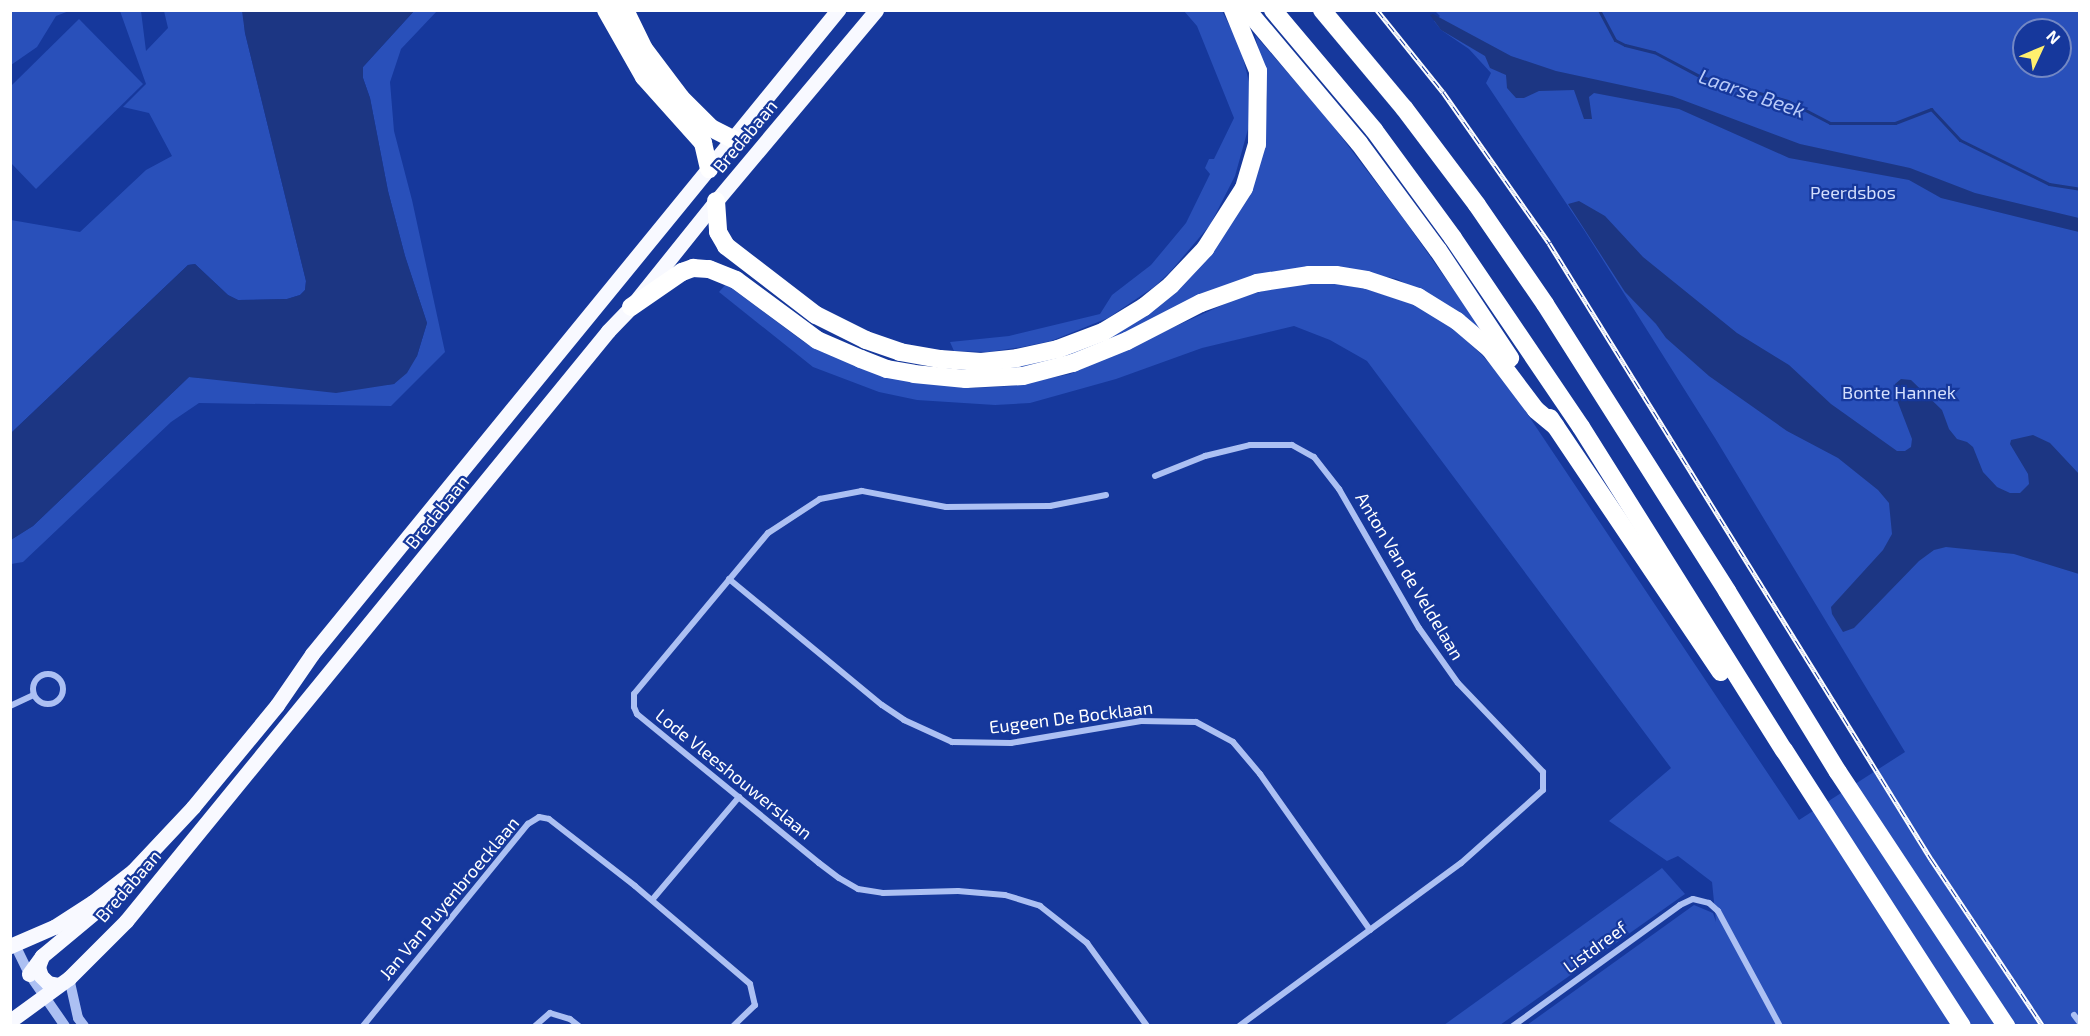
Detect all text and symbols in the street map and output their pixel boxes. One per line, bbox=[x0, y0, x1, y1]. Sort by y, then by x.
north arrow bbox=[2012, 18, 2072, 78]
text: N bbox=[2043, 26, 2065, 47]
water label: Laarse Beek bbox=[1696, 64, 1808, 122]
street label: Bredabaan bbox=[708, 95, 782, 177]
park label: Peerdsbos bbox=[1810, 181, 1896, 203]
park label: Bonte Hannek bbox=[1842, 381, 1956, 403]
street label: Bredabaan bbox=[401, 471, 473, 553]
street label: Anton Van de Veldelaan bbox=[1351, 488, 1469, 664]
street label: Eugeen De Bocklaan bbox=[988, 696, 1154, 738]
street label: Lode Vleeshouwerslaan bbox=[651, 704, 817, 844]
street label: Jan Van Puyenbroecklaan bbox=[374, 812, 524, 984]
street label: Bredabaan bbox=[91, 846, 165, 926]
street label: Listdreef bbox=[1559, 917, 1631, 977]

